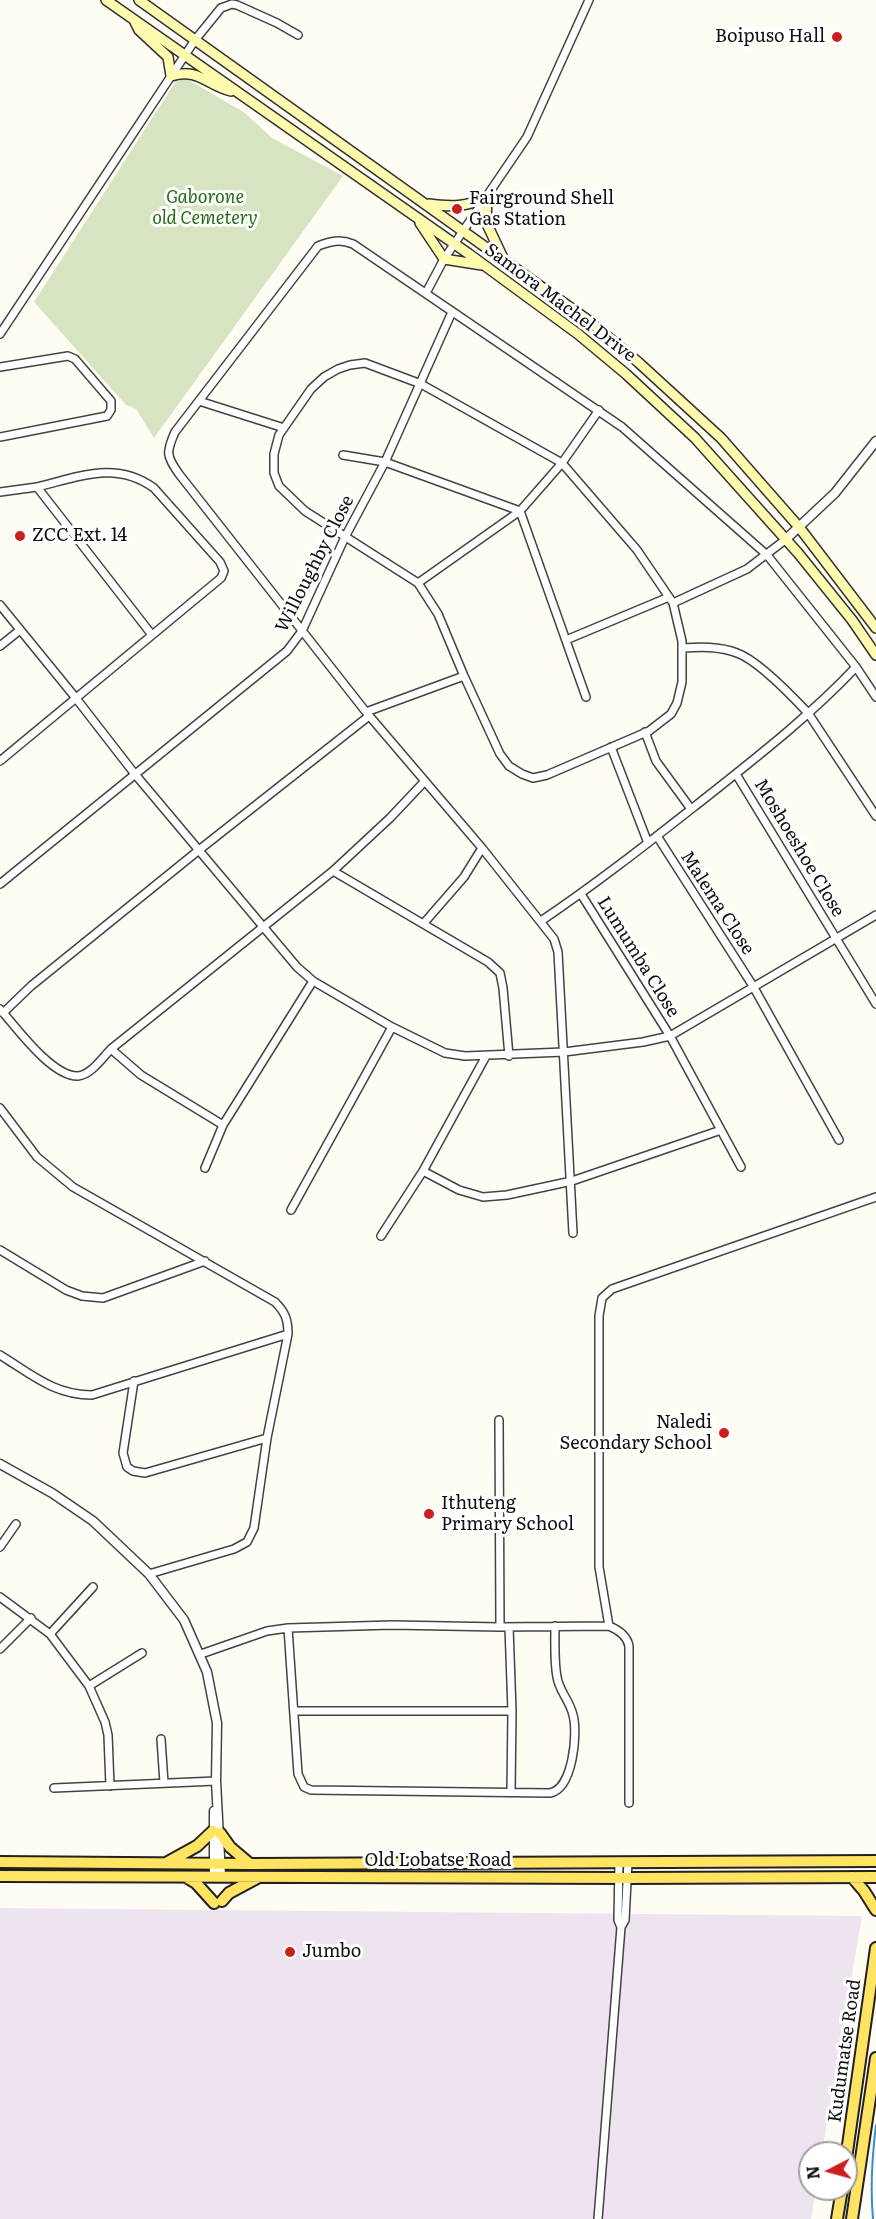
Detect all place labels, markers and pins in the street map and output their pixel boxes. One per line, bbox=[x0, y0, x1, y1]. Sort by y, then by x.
place label: Boipuso Hall bbox=[715, 26, 825, 48]
marker: Boipuso Hall bbox=[830, 30, 844, 44]
place label: Fairground Shell Gas Station bbox=[469, 188, 614, 230]
marker: Fairground Shell Gas Station bbox=[450, 202, 464, 216]
place label: ZCC Ext. 14 bbox=[32, 525, 127, 547]
marker: ZCC Ext. 14 bbox=[13, 529, 27, 543]
place label: Naledi Secondary School bbox=[560, 1412, 712, 1454]
marker: Naledi Secondary School bbox=[717, 1426, 731, 1440]
place label: Ithuteng Primary School bbox=[441, 1493, 574, 1536]
marker: Ithuteng Primary School bbox=[422, 1507, 436, 1521]
place label: Jumbo bbox=[302, 1941, 361, 1963]
marker: Jumbo bbox=[283, 1945, 297, 1959]

